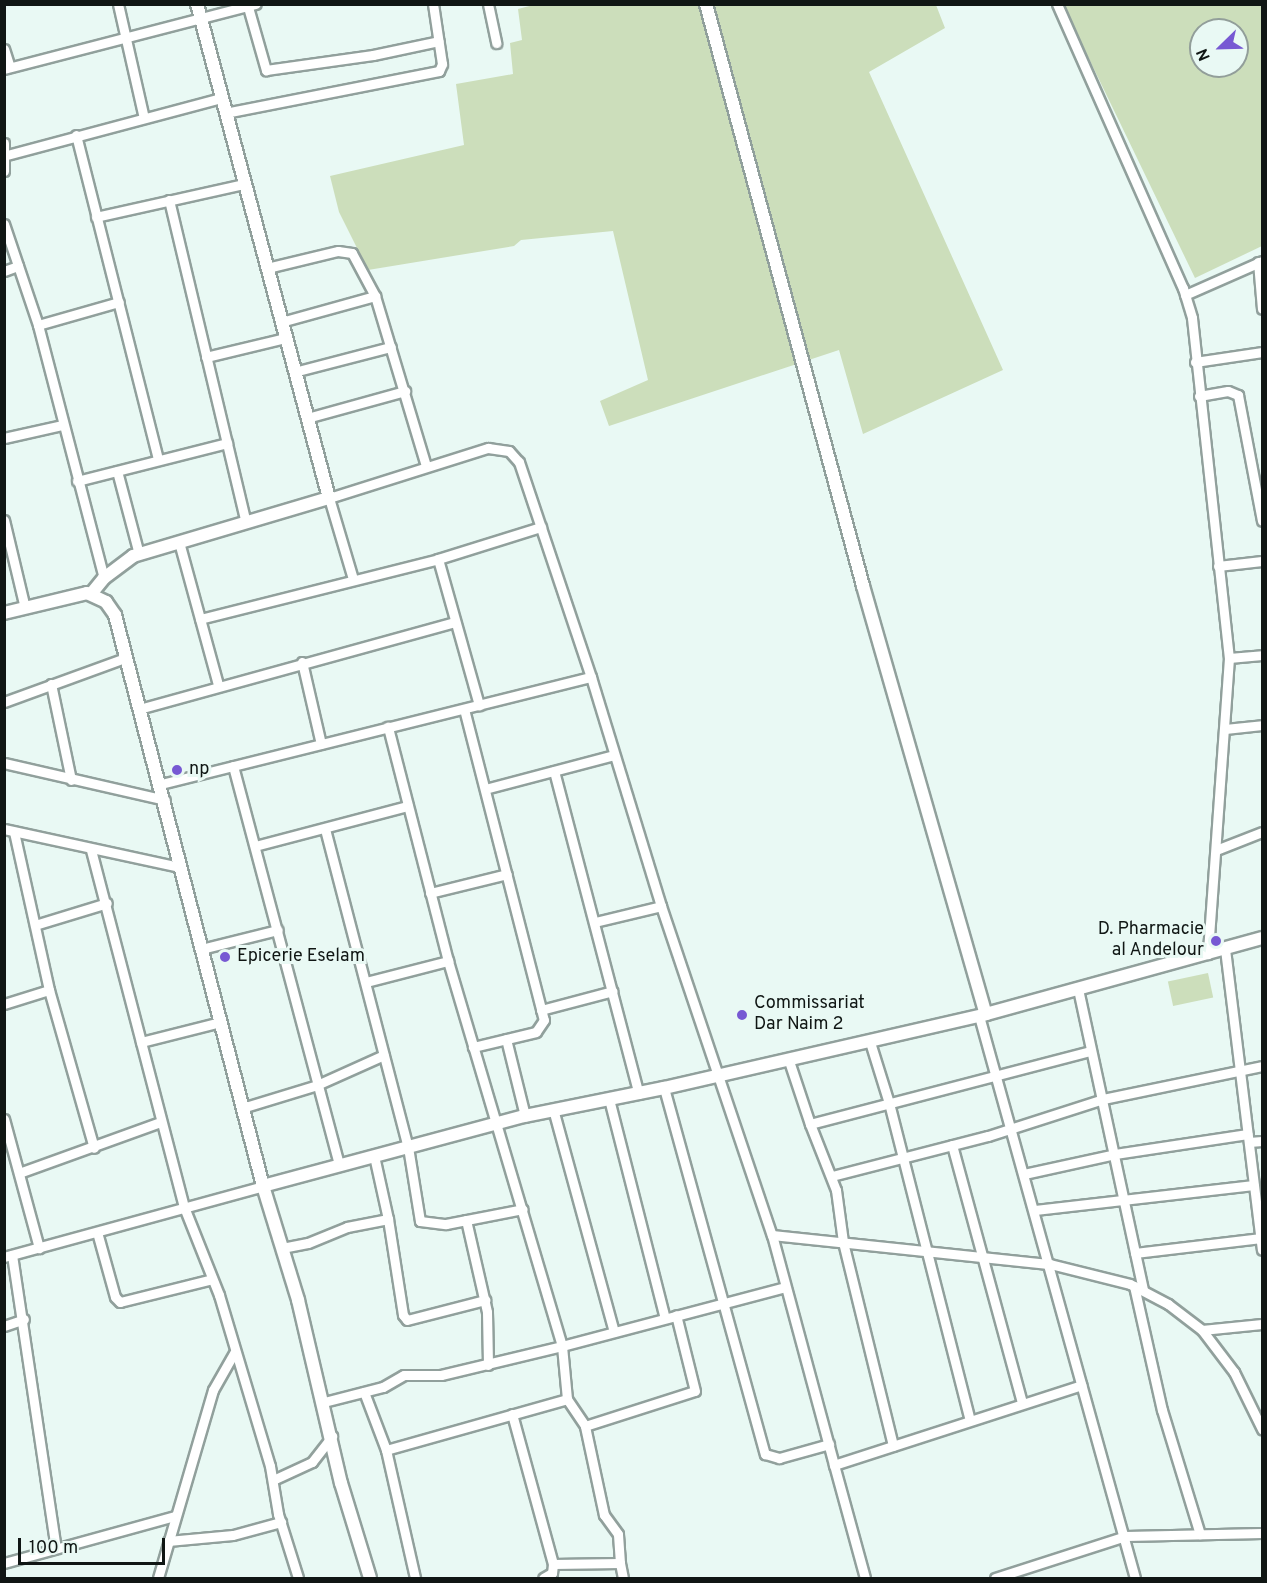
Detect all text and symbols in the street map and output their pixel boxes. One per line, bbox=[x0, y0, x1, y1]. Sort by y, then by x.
north arrow bbox=[1189, 18, 1249, 78]
text: N bbox=[1193, 45, 1216, 63]
place label: np bbox=[189, 759, 210, 781]
marker: np bbox=[170, 763, 184, 777]
place label: D. Pharmacie al Andelour bbox=[1098, 920, 1204, 962]
marker: D. Pharmacie al Andelour bbox=[1209, 934, 1223, 948]
place label: Epicerie Eselam bbox=[237, 946, 365, 968]
marker: Epicerie Eselam bbox=[218, 950, 232, 964]
place label: Commissariat Dar Naim 2 bbox=[754, 994, 865, 1036]
marker: Commissariat Dar Naim 2 bbox=[735, 1008, 749, 1022]
scale bar bbox=[21, 1526, 168, 1564]
text: 100 m bbox=[29, 1537, 78, 1560]

